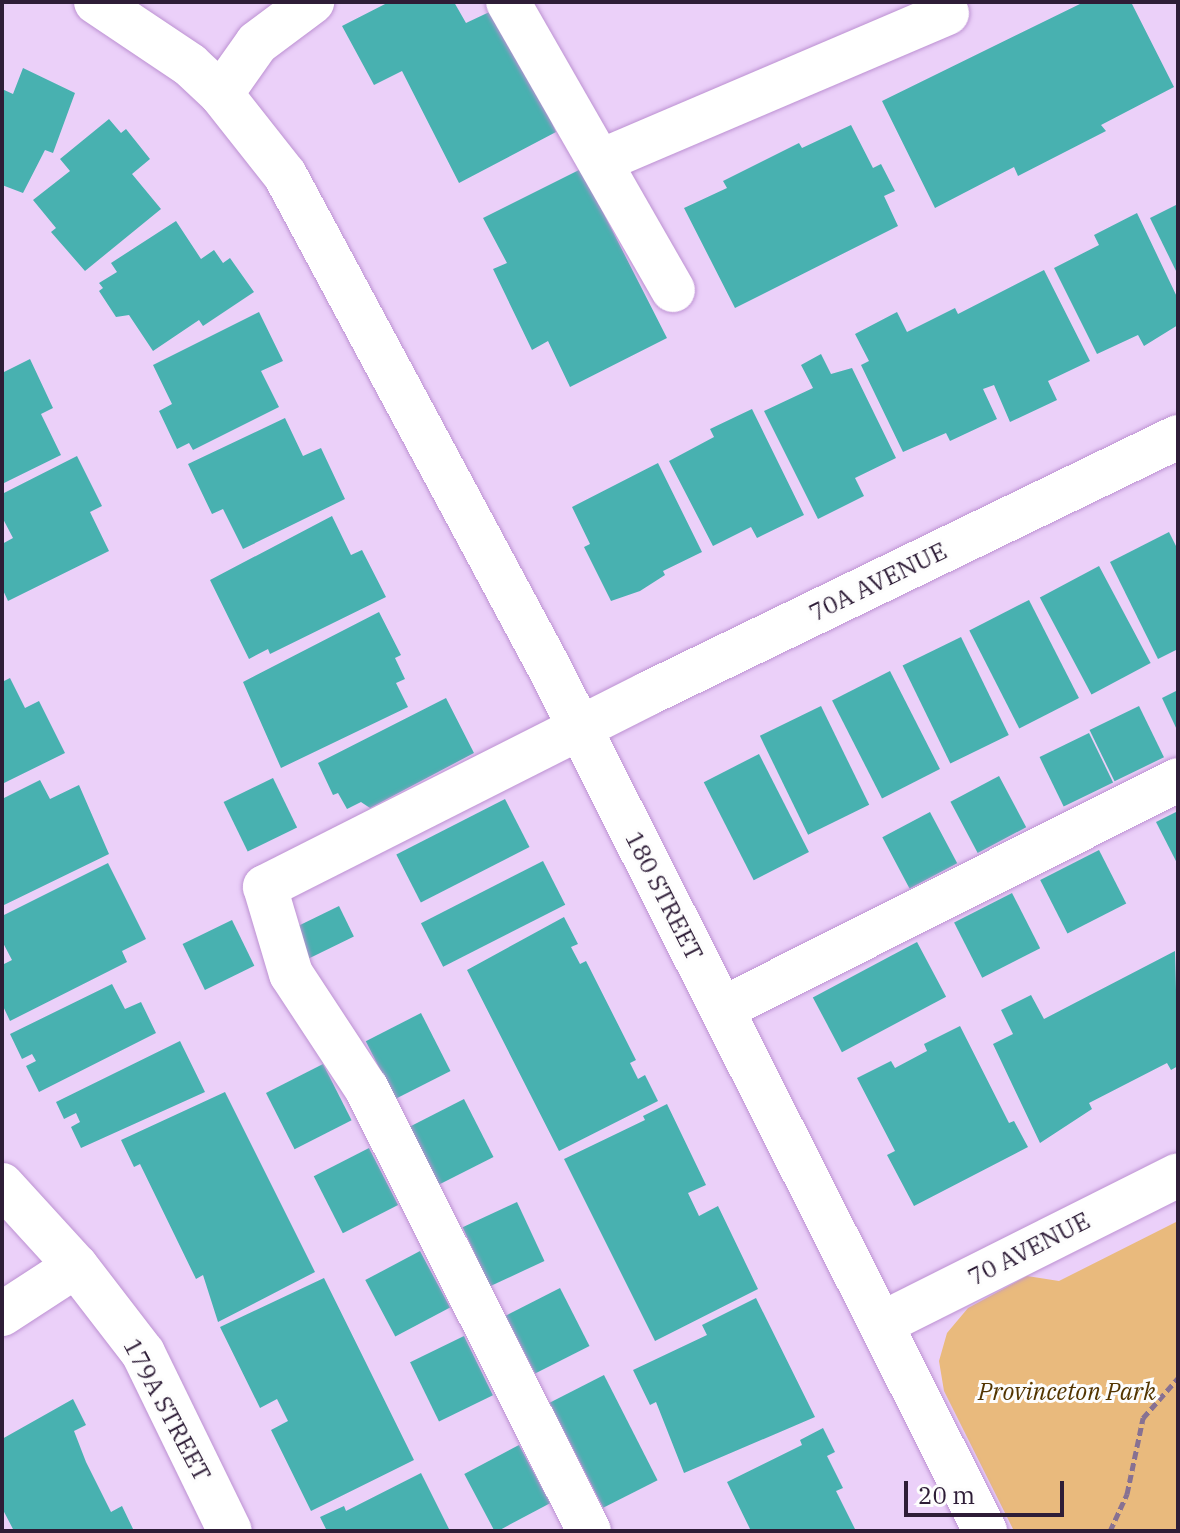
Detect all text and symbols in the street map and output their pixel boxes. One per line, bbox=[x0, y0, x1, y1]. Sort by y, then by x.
street label: 70A AVENUE bbox=[805, 536, 951, 628]
street label: 180 STREET bbox=[619, 827, 709, 965]
street label: 70 AVENUE bbox=[963, 1206, 1095, 1292]
street label: 179A STREET bbox=[117, 1334, 217, 1486]
park label: Provinceton Park bbox=[978, 1378, 1156, 1406]
scale bar bbox=[908, 1465, 1068, 1515]
text: 20 m bbox=[918, 1479, 975, 1511]

